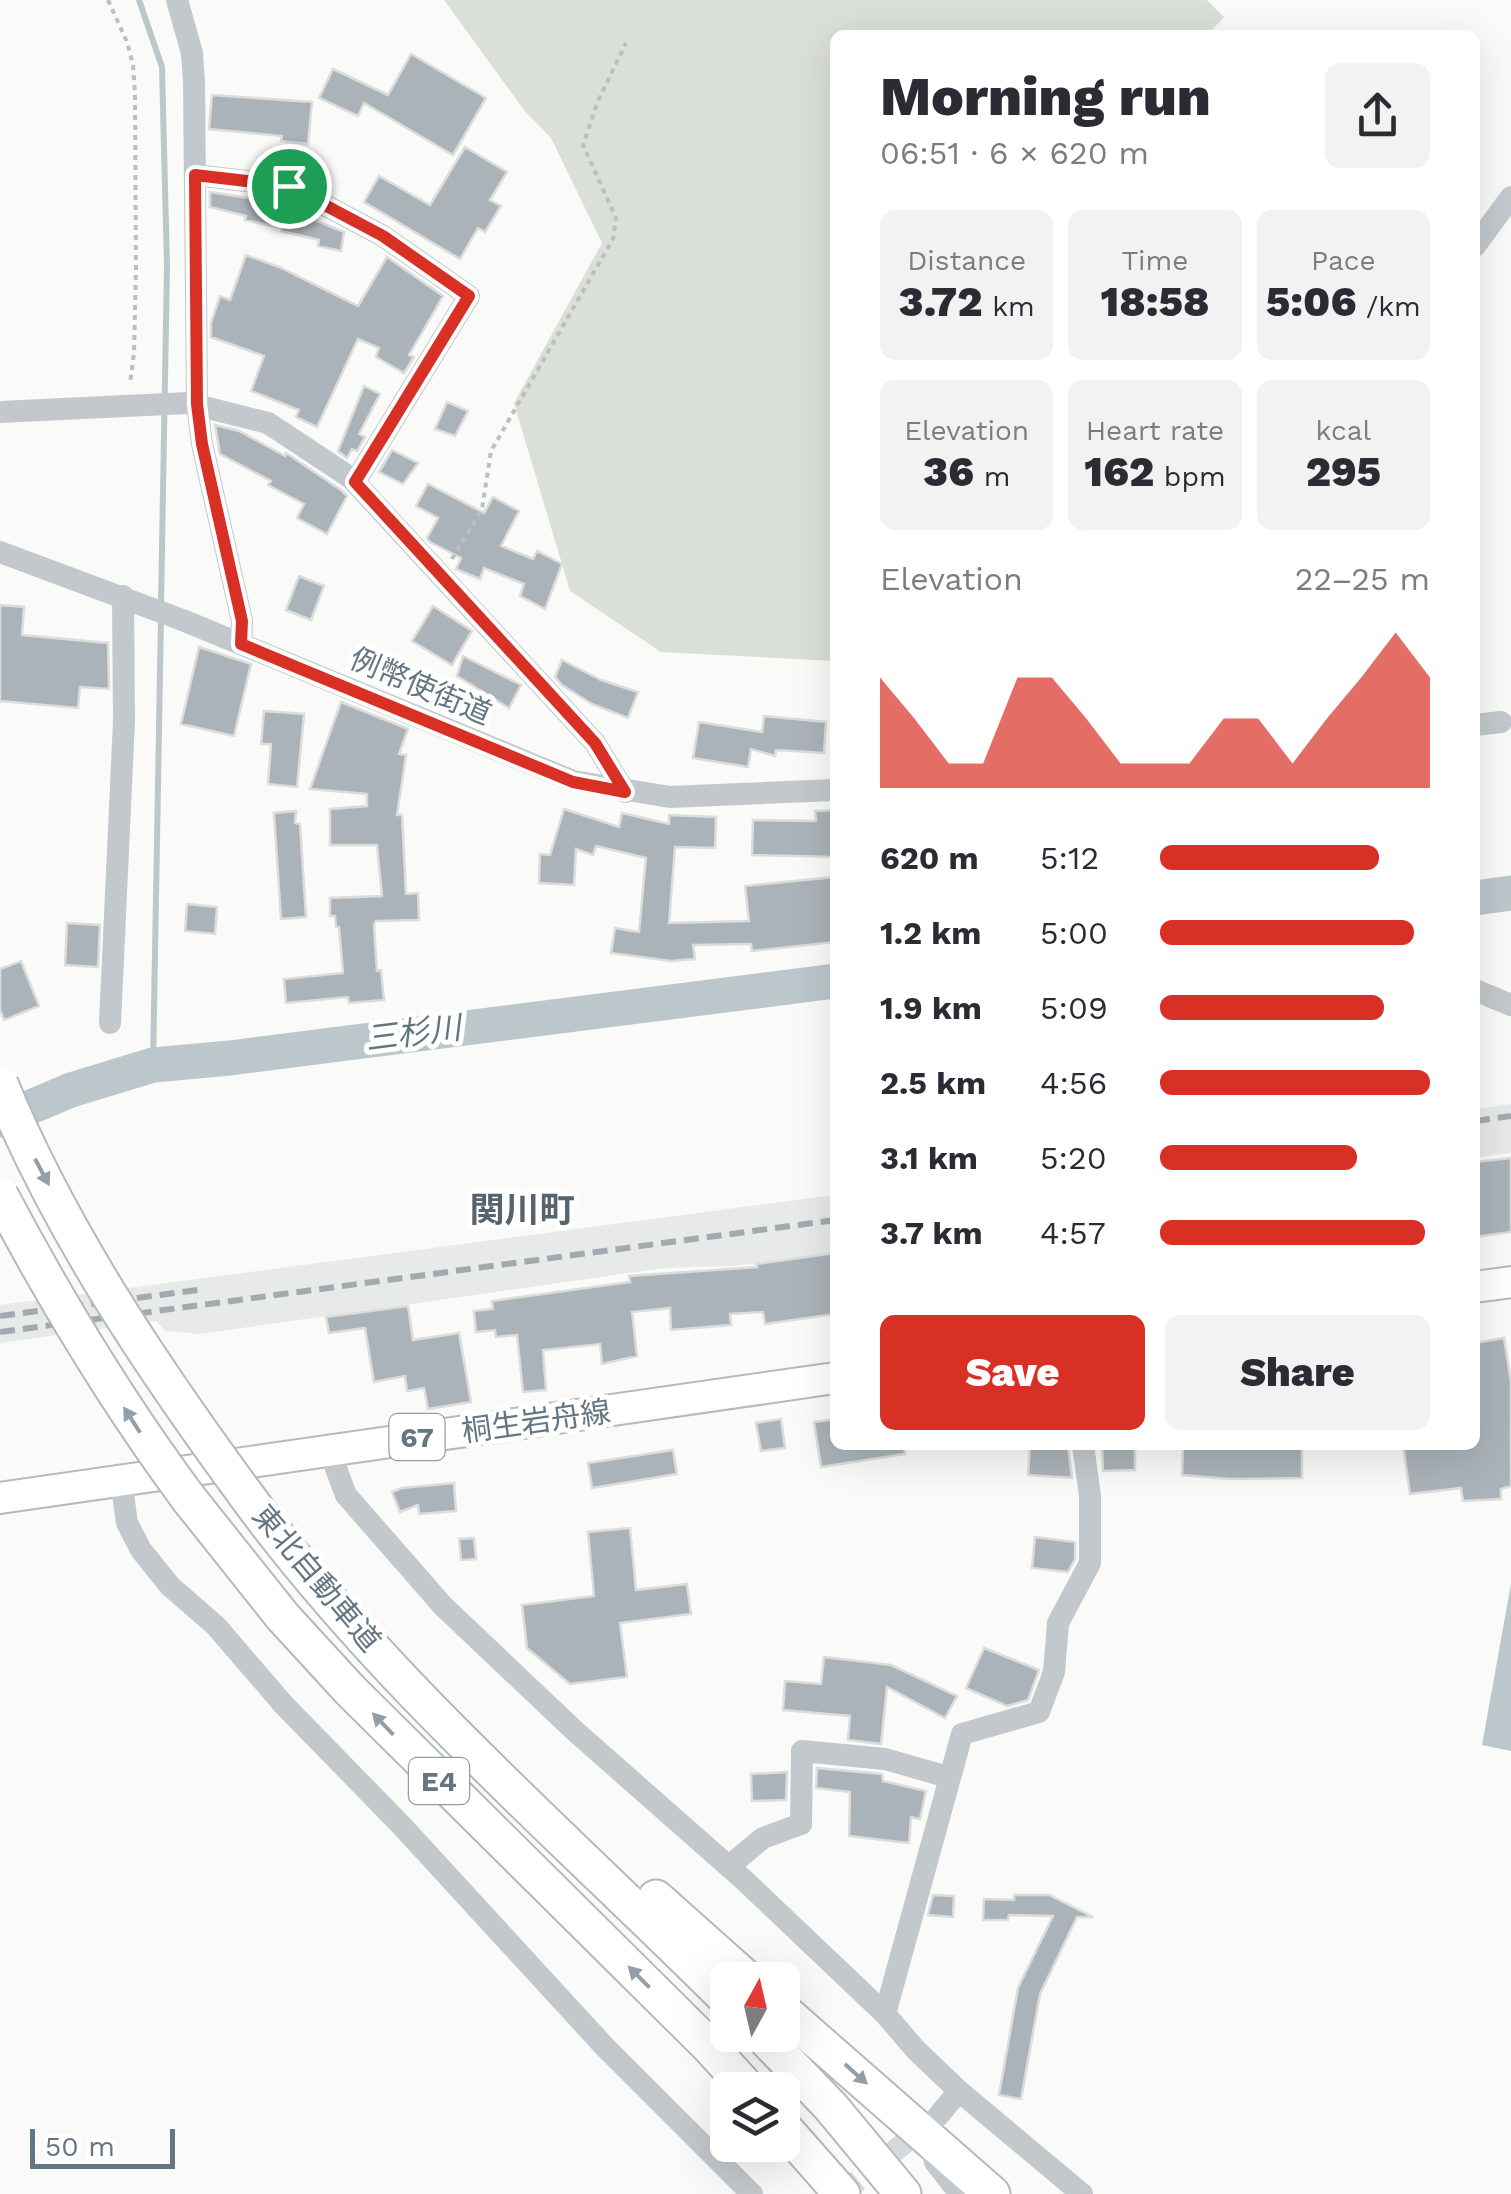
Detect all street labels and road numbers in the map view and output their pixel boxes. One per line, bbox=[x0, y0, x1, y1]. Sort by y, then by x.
street label: 例幣使街道 bbox=[345, 641, 497, 731]
street label: 桐生岩舟線 bbox=[459, 1393, 613, 1449]
road number: 67 bbox=[390, 1414, 444, 1460]
street label: 東北自動車道 bbox=[246, 1498, 388, 1658]
road number: E4 bbox=[409, 1758, 469, 1804]

